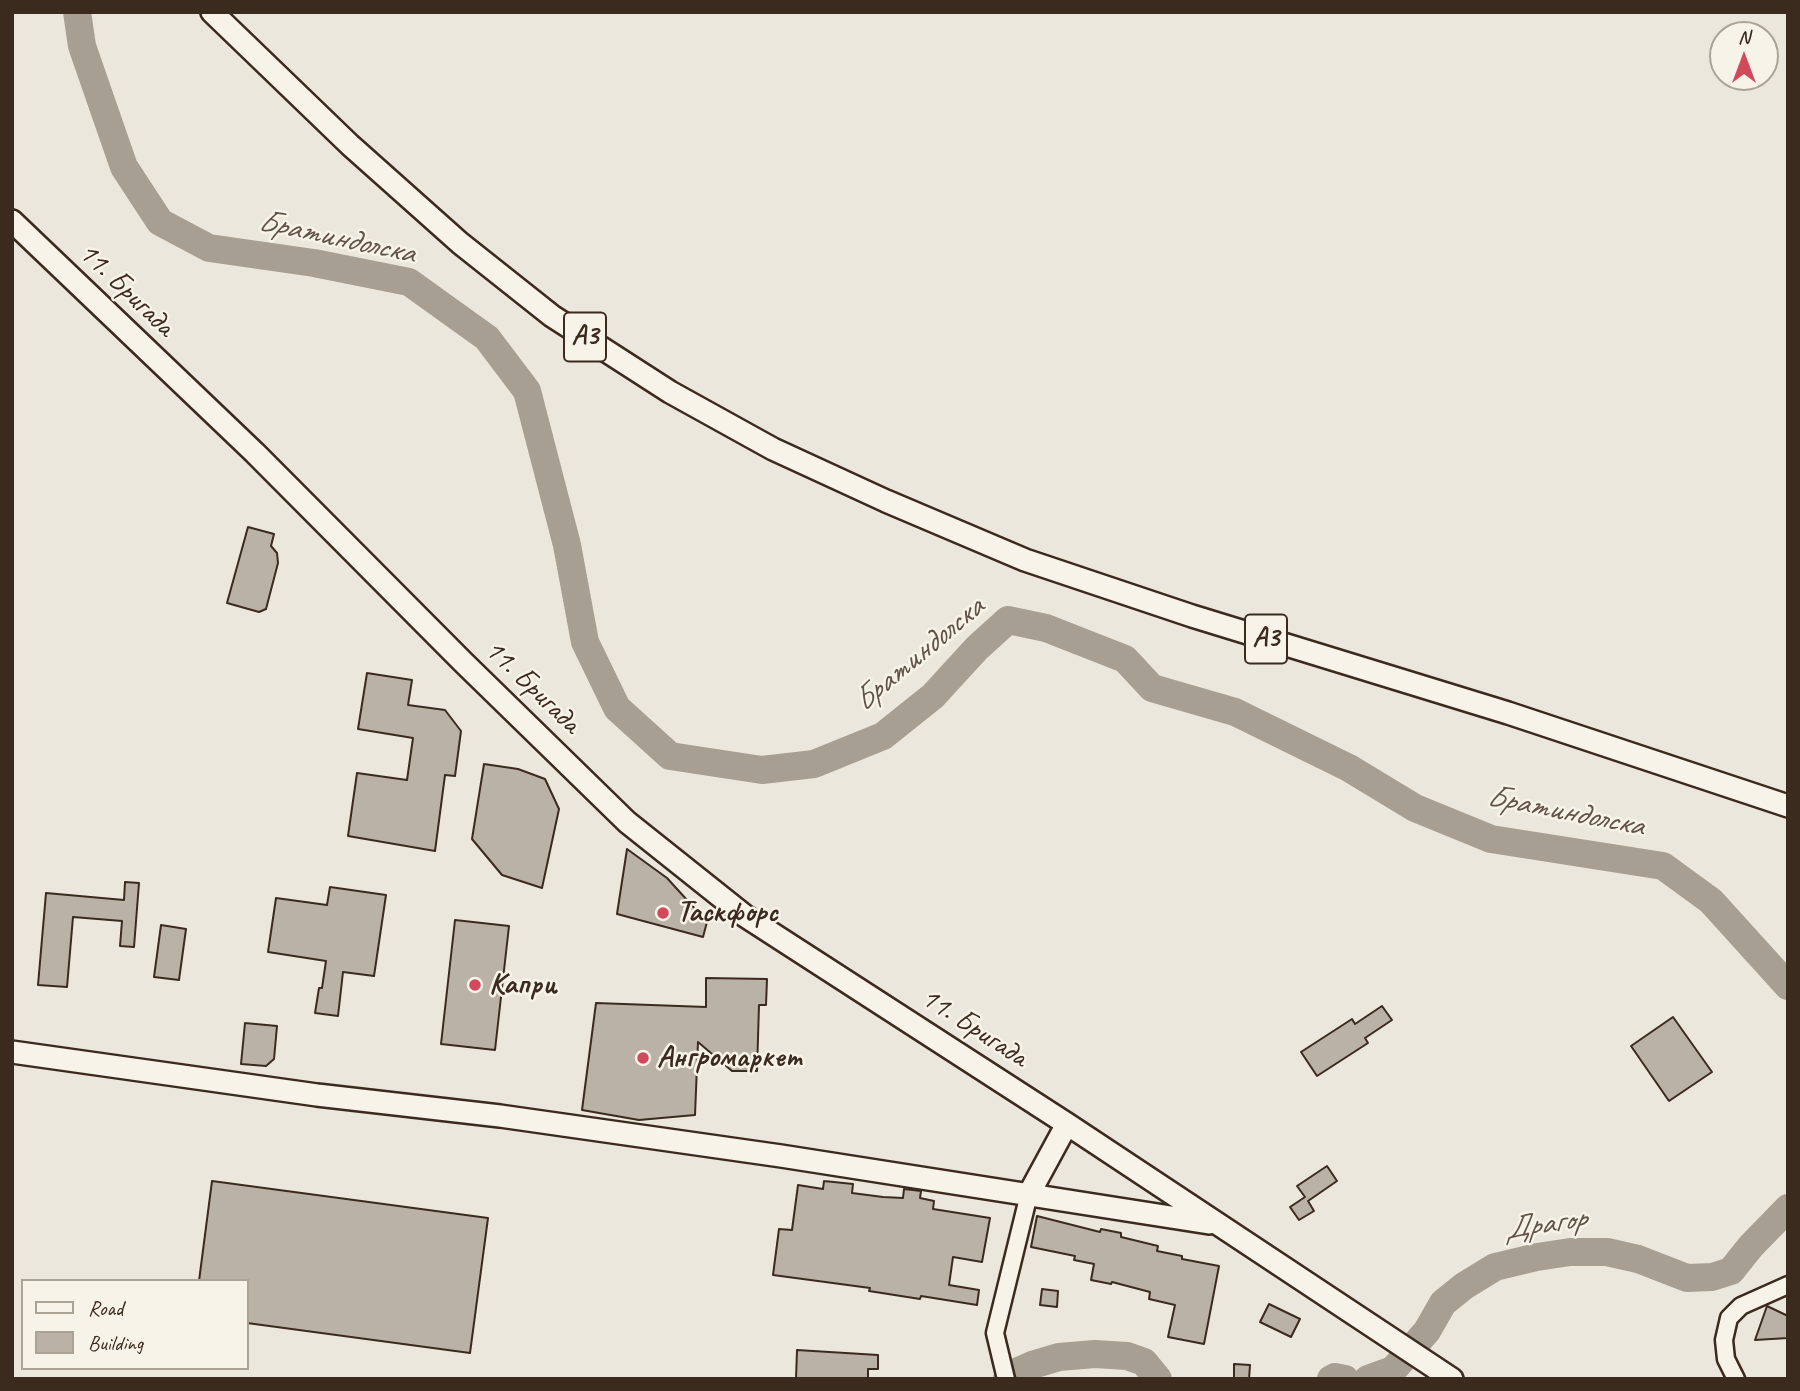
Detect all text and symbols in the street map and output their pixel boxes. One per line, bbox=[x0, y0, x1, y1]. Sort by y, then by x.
north arrow bbox=[1709, 21, 1779, 91]
text: N bbox=[1738, 25, 1750, 49]
water label: Братиндолска bbox=[254, 203, 418, 273]
street label: 11. Бригада bbox=[70, 235, 182, 345]
road number: A3 bbox=[564, 312, 606, 362]
water label: Братиндолска bbox=[846, 589, 992, 721]
road number: A3 bbox=[1245, 614, 1287, 664]
street label: 11. Бригада bbox=[476, 632, 588, 742]
water label: Братиндолска bbox=[1483, 778, 1647, 846]
place label: Таскфорс bbox=[677, 895, 778, 931]
marker: Таскфорс bbox=[655, 905, 671, 921]
place label: Капри bbox=[489, 967, 557, 1003]
marker: Капри bbox=[467, 977, 483, 993]
street label: 11. Бригада bbox=[914, 980, 1034, 1076]
place label: Ангромаркет bbox=[657, 1040, 801, 1076]
marker: Ангромаркет bbox=[635, 1050, 651, 1066]
water label: Драгор bbox=[1502, 1200, 1588, 1250]
legend bbox=[21, 1279, 248, 1370]
text: Road bbox=[88, 1295, 123, 1321]
text: Building bbox=[88, 1330, 143, 1356]

